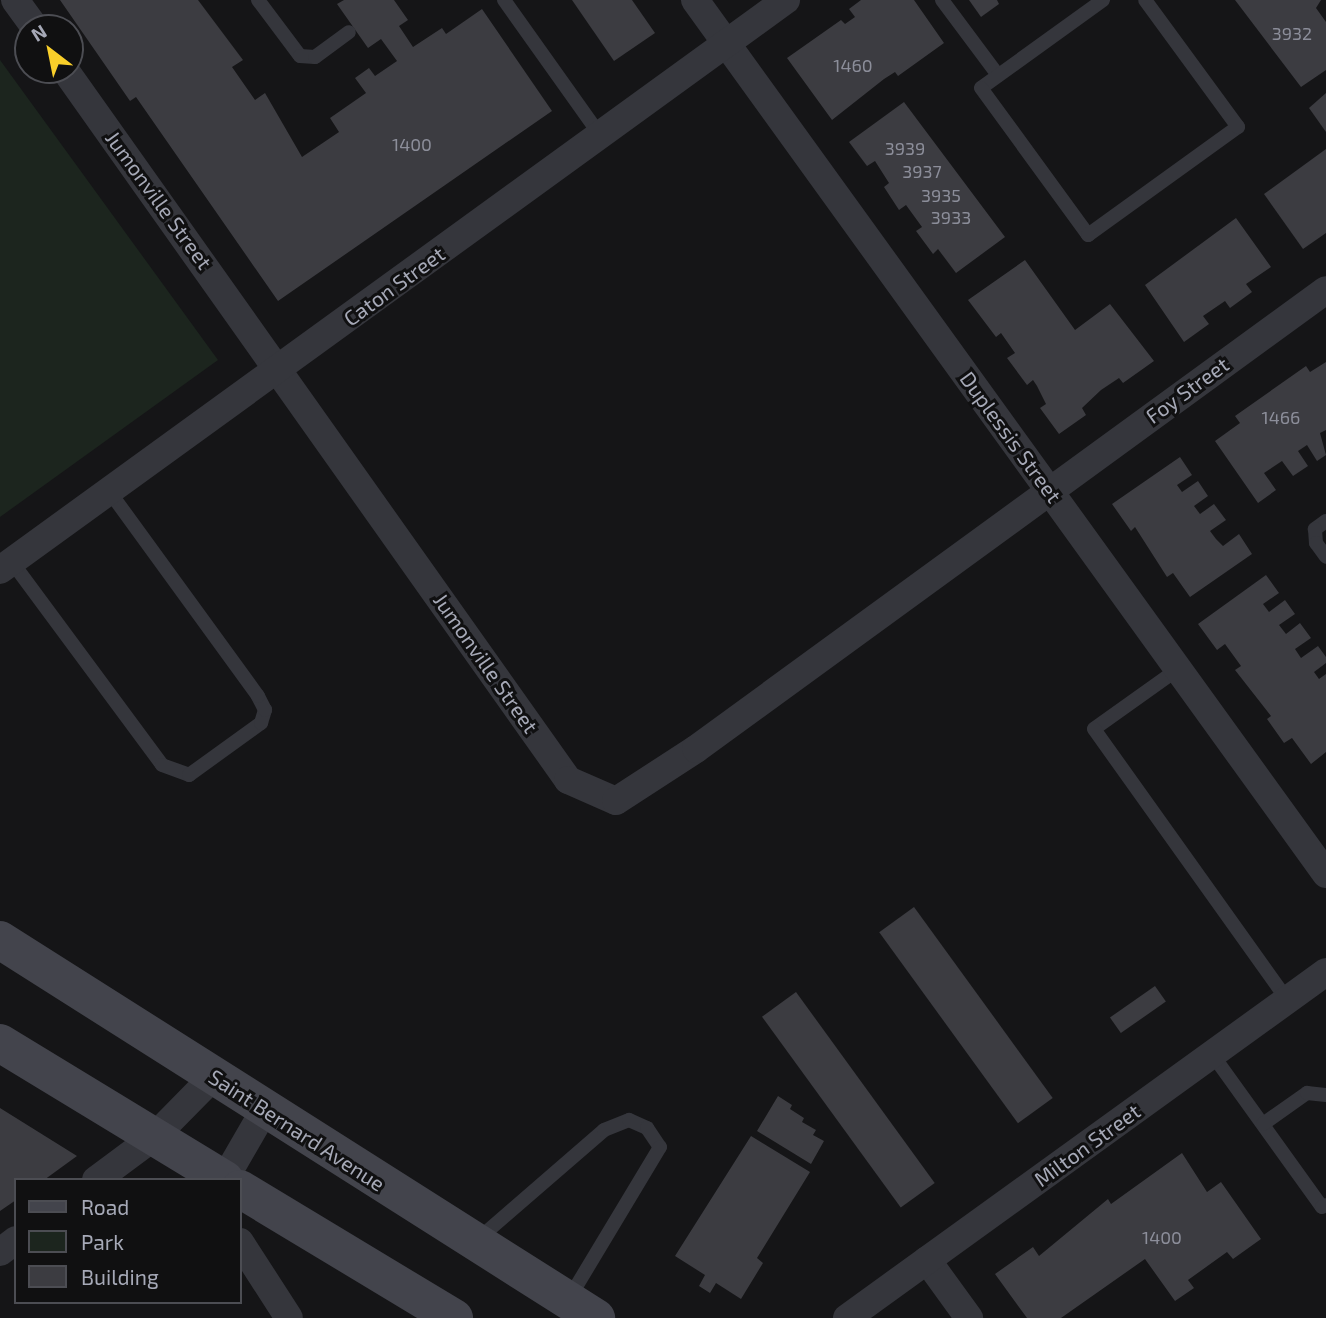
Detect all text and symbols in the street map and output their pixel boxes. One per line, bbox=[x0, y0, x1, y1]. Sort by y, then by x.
north arrow bbox=[14, 14, 84, 84]
text: N bbox=[27, 19, 51, 46]
house number: 3932 bbox=[1272, 22, 1312, 44]
house number: 1460 bbox=[833, 54, 873, 76]
street label: Jumonville Street bbox=[100, 126, 218, 274]
house number: 1400 bbox=[392, 133, 432, 155]
house number: 3939 bbox=[885, 137, 925, 159]
house number: 3937 bbox=[902, 160, 942, 182]
house number: 3935 bbox=[921, 184, 961, 206]
house number: 3933 bbox=[931, 206, 971, 228]
street label: Caton Street bbox=[339, 241, 449, 331]
street label: Foy Street bbox=[1140, 351, 1234, 429]
street label: Duplessis Street bbox=[955, 367, 1067, 507]
house number: 1466 bbox=[1262, 406, 1300, 428]
street label: Jumonville Street bbox=[428, 588, 544, 738]
street label: Saint Bernard Avenue bbox=[204, 1064, 390, 1196]
street label: Milton Street bbox=[1029, 1098, 1145, 1192]
legend bbox=[14, 1178, 242, 1304]
text: Road bbox=[81, 1194, 129, 1219]
house number: 1400 bbox=[1142, 1226, 1182, 1248]
text: Park bbox=[81, 1229, 124, 1254]
text: Building bbox=[81, 1264, 159, 1289]

